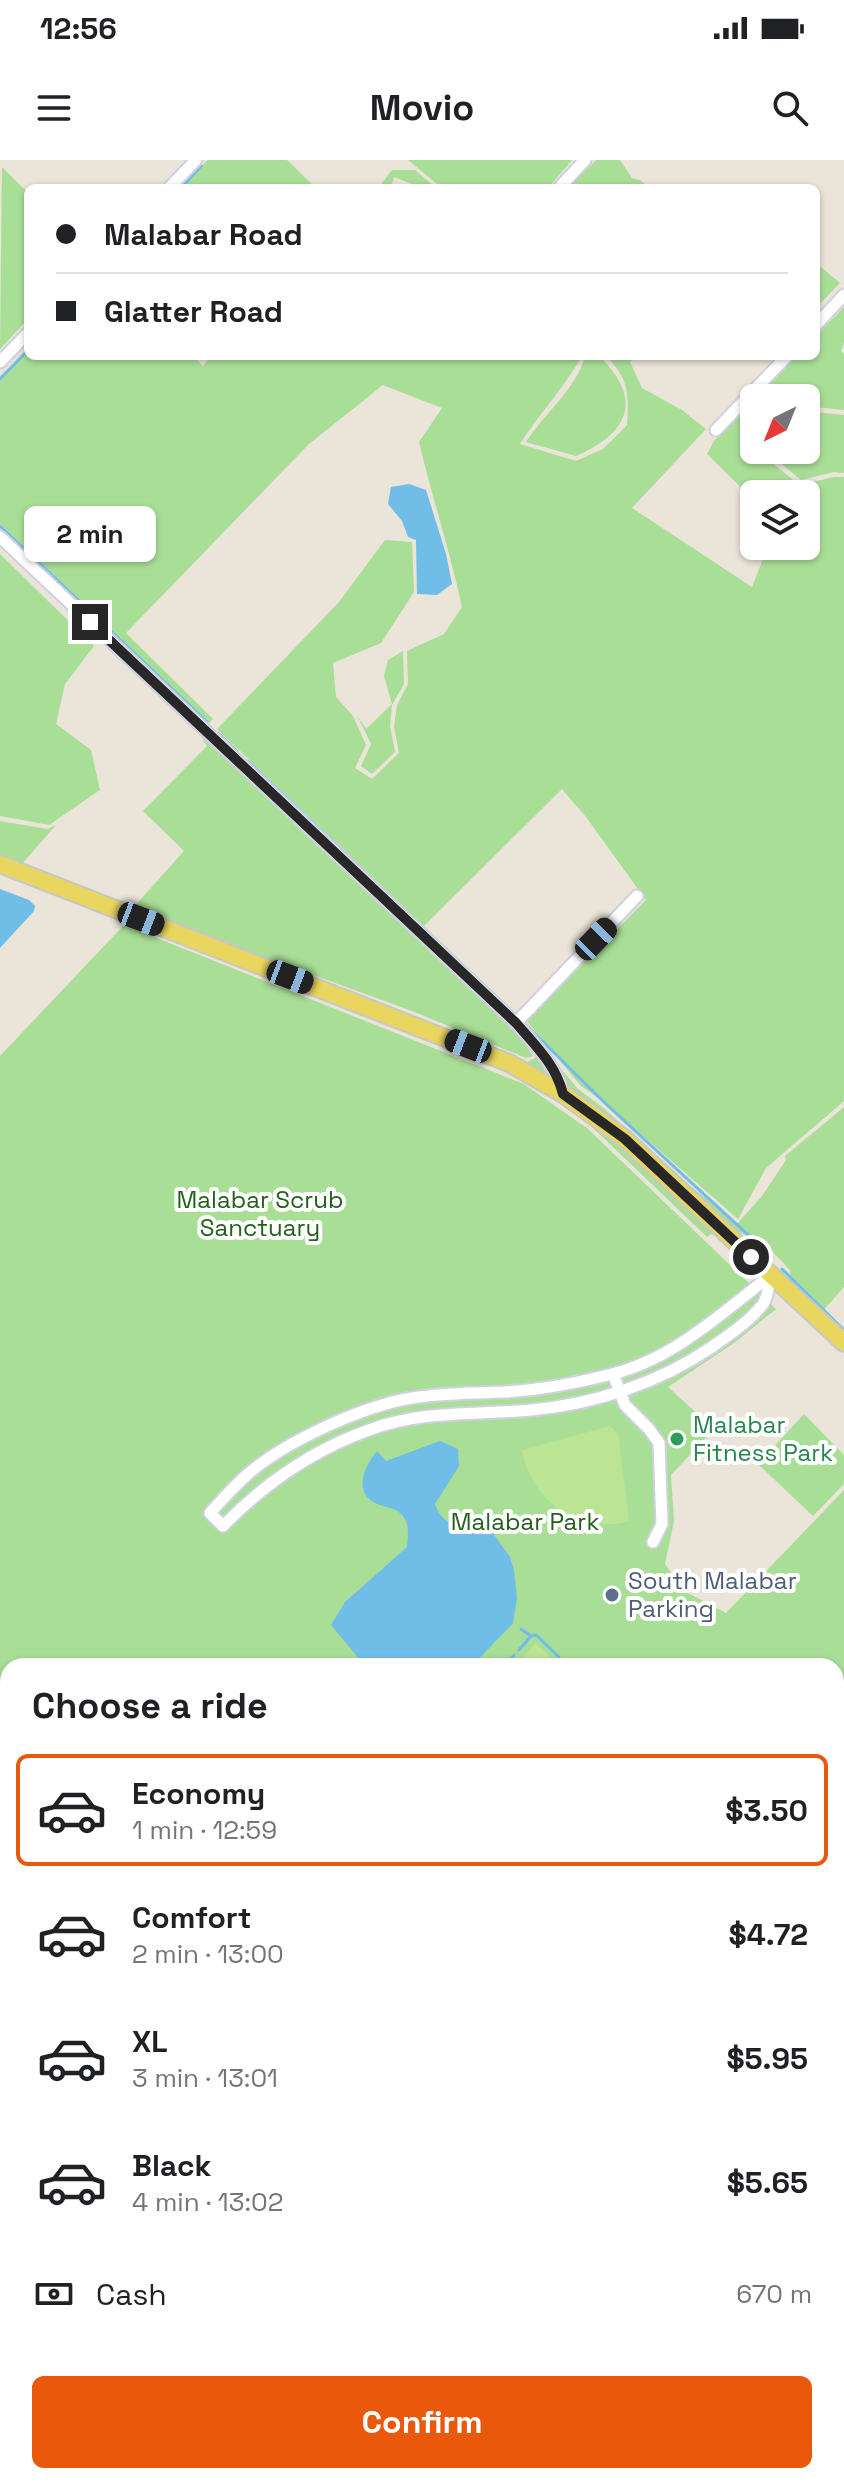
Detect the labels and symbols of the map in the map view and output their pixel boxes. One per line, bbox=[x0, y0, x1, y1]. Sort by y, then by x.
north arrow bbox=[740, 384, 820, 464]
callout: 2 min bbox=[24, 506, 156, 562]
route end bbox=[72, 604, 108, 640]
car bbox=[114, 899, 168, 939]
car bbox=[571, 913, 621, 965]
car bbox=[263, 957, 317, 997]
car bbox=[441, 1026, 495, 1066]
park label: Malabar Scrub Sanctuary bbox=[177, 1184, 343, 1243]
route start bbox=[733, 1239, 769, 1275]
place label: Malabar Fitness Park bbox=[693, 1409, 833, 1468]
marker: Malabar Fitness Park bbox=[668, 1430, 686, 1448]
park label: Malabar Park bbox=[451, 1506, 599, 1537]
place label: South Malabar Parking bbox=[628, 1565, 797, 1624]
marker: South Malabar Parking bbox=[603, 1586, 621, 1604]

